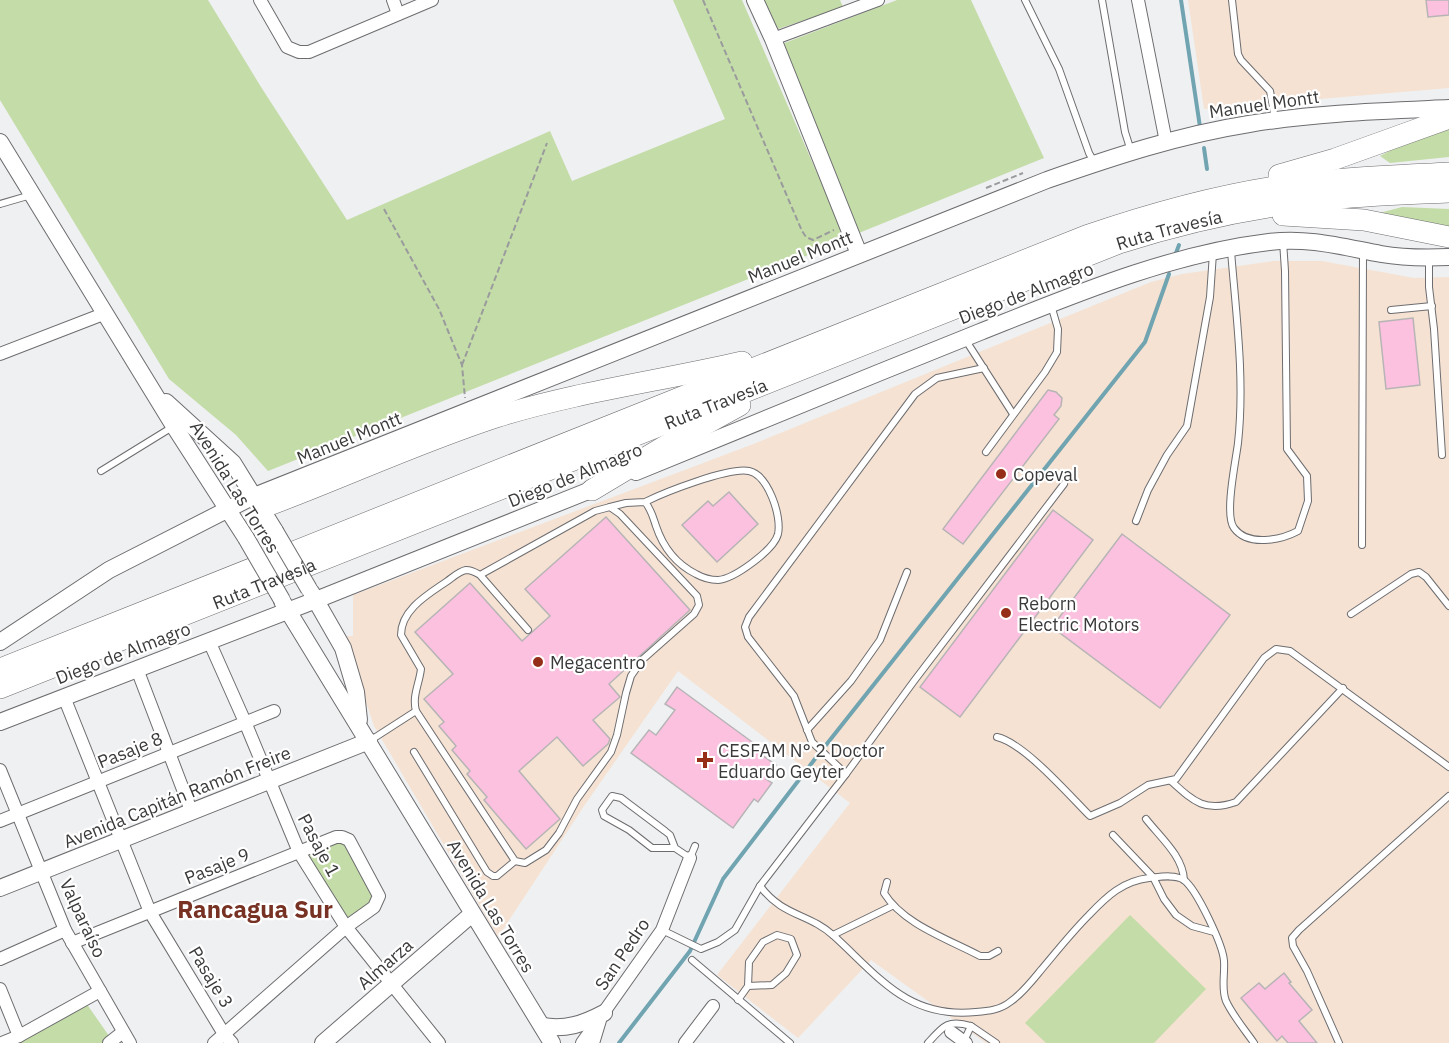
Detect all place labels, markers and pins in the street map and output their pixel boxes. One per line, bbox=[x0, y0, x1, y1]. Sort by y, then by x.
place label: Copeval bbox=[1013, 463, 1078, 486]
marker: Copeval bbox=[994, 467, 1008, 481]
place label: Reborn Electric Motors bbox=[1018, 592, 1139, 636]
marker: Reborn Electric Motors bbox=[999, 606, 1013, 620]
place label: Megacentro bbox=[550, 651, 646, 674]
marker: Megacentro bbox=[531, 655, 545, 669]
place label: CESFAM N° 2 Doctor Eduardo Geyter bbox=[718, 739, 885, 783]
marker: CESFAM N° 2 Doctor Eduardo Geyter bbox=[696, 751, 714, 769]

